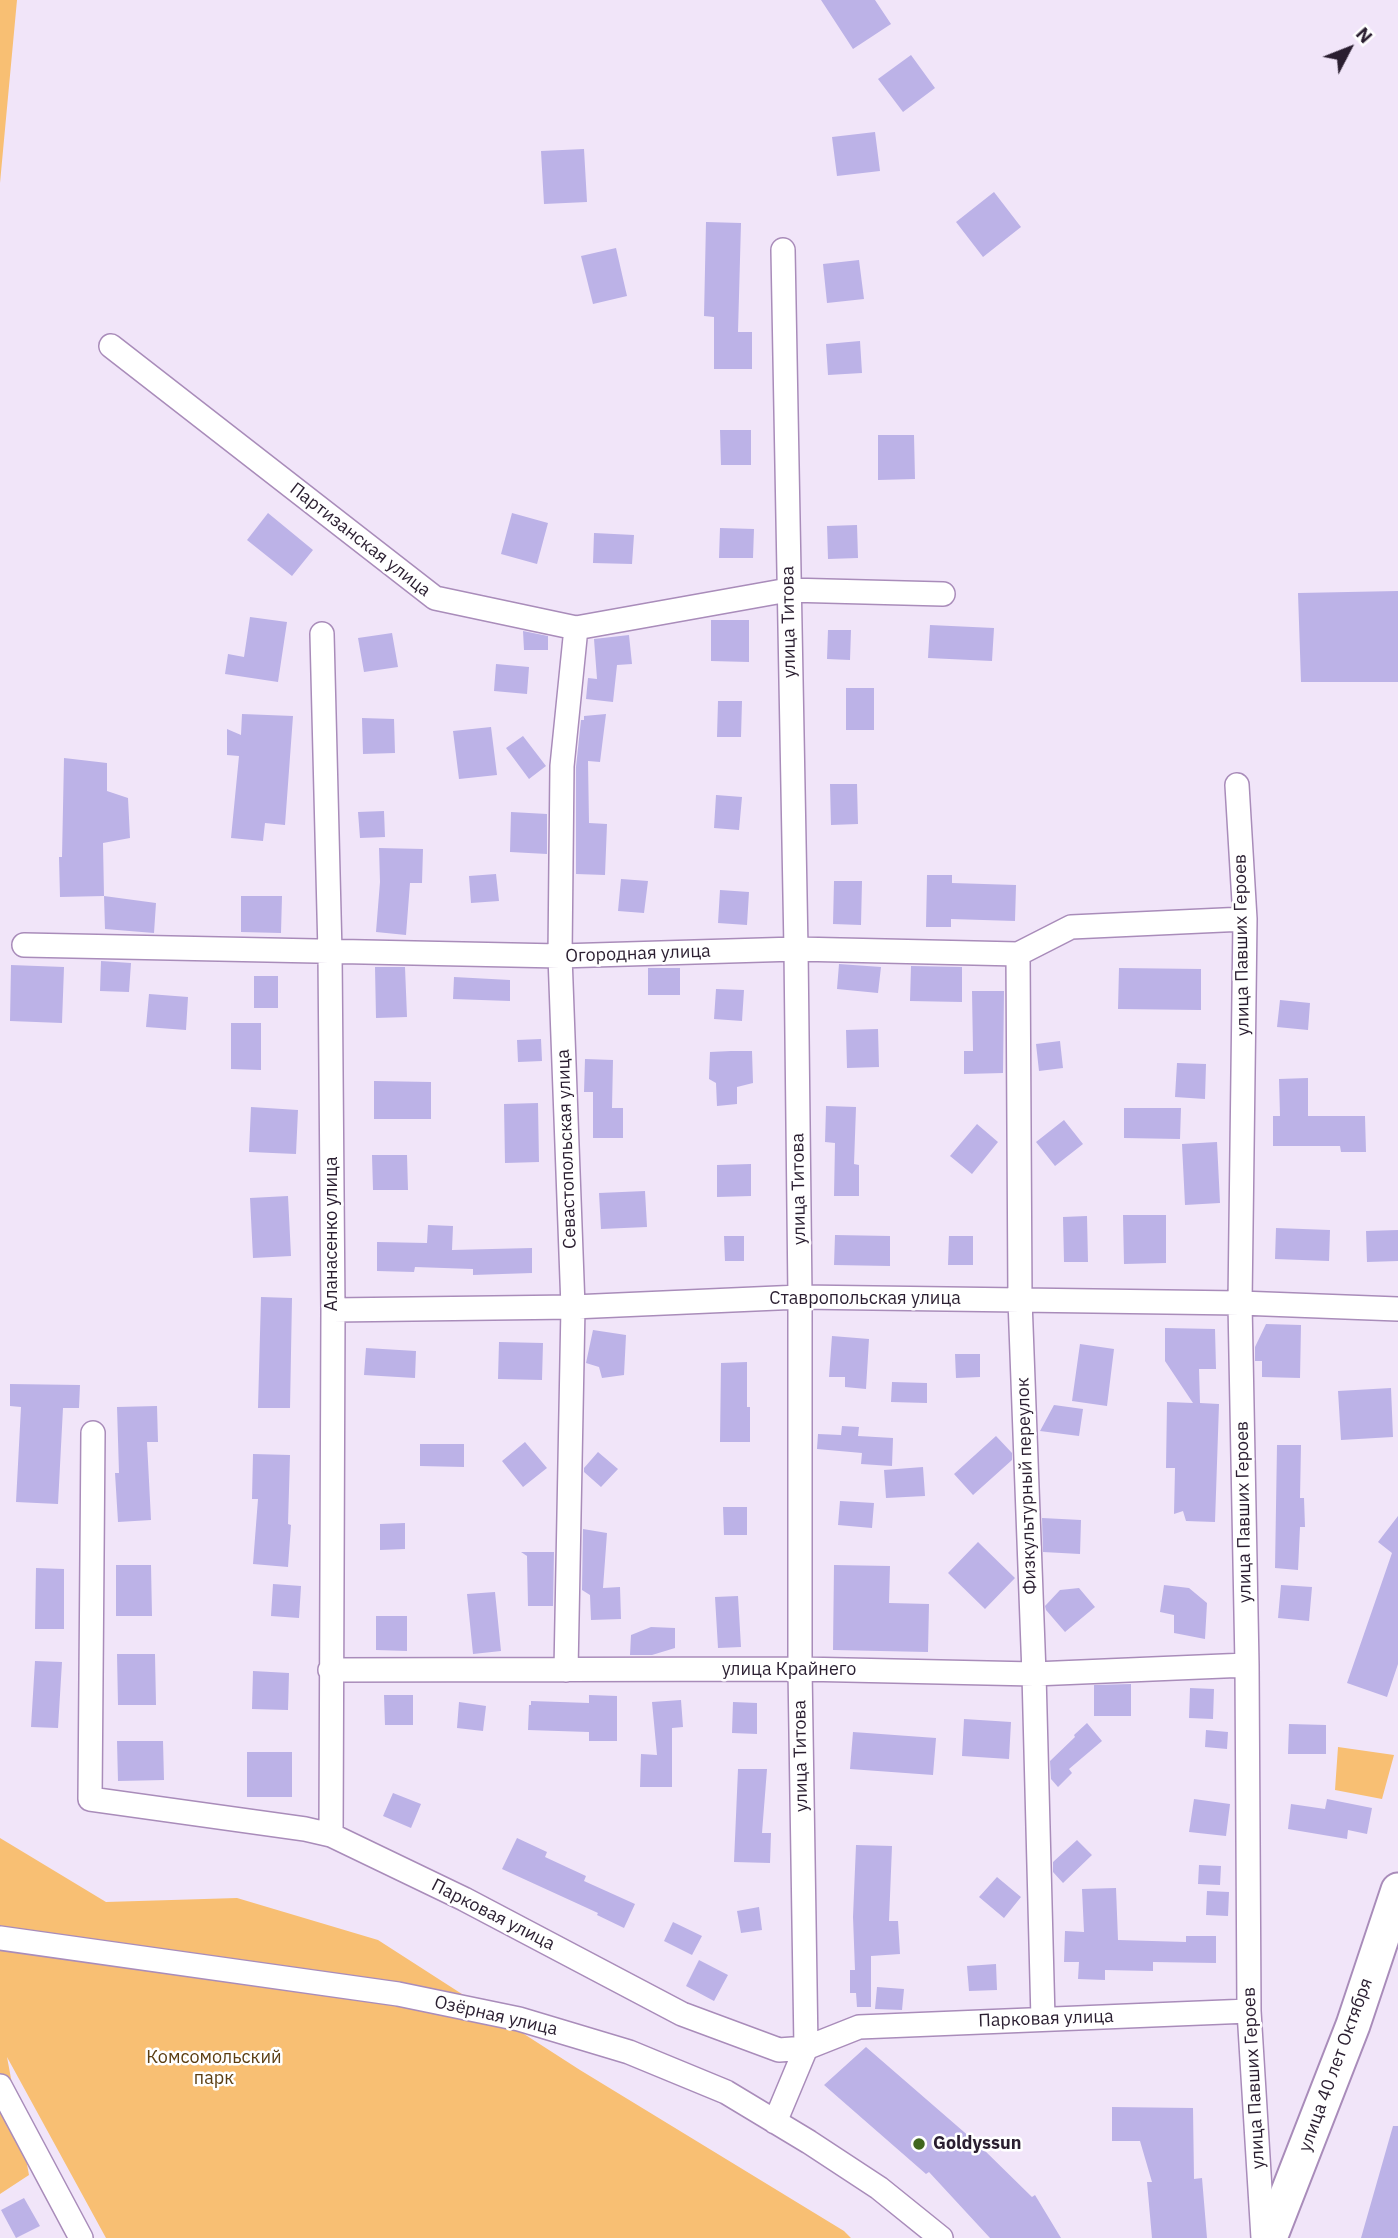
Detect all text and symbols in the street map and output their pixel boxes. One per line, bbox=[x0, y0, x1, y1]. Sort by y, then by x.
north arrow bbox=[1314, 14, 1384, 84]
text: N bbox=[1351, 22, 1378, 48]
street label: Партизанская улица bbox=[285, 478, 435, 602]
street label: улица Титова bbox=[777, 566, 801, 678]
street label: улица Павших Героев bbox=[1230, 854, 1254, 1036]
street label: Огородная улица bbox=[565, 941, 711, 967]
street label: Севастопольская улица bbox=[553, 1049, 581, 1249]
street label: улица Титова bbox=[787, 1133, 811, 1245]
street label: Аланасенко улица bbox=[321, 1157, 343, 1311]
street label: Ставропольская улица bbox=[769, 1288, 961, 1310]
street label: Физкультурный переулок bbox=[1012, 1377, 1042, 1595]
street label: улица Павших Героев bbox=[1232, 1421, 1256, 1603]
street label: улица Крайнего bbox=[722, 1659, 856, 1681]
street label: улица Титова bbox=[789, 1700, 813, 1812]
street label: Парковая улица bbox=[428, 1875, 558, 1955]
street label: улица 40 лет Октября bbox=[1294, 1975, 1378, 2155]
street label: улица Павших Героев bbox=[1238, 1987, 1270, 2169]
street label: Озёрная улица bbox=[432, 1991, 560, 2041]
street label: Парковая улица bbox=[978, 2006, 1114, 2032]
park label: Комсомольский парк bbox=[146, 2047, 282, 2090]
place label: Goldyssun bbox=[933, 2133, 1021, 2155]
marker: Goldyssun bbox=[911, 2136, 927, 2152]

